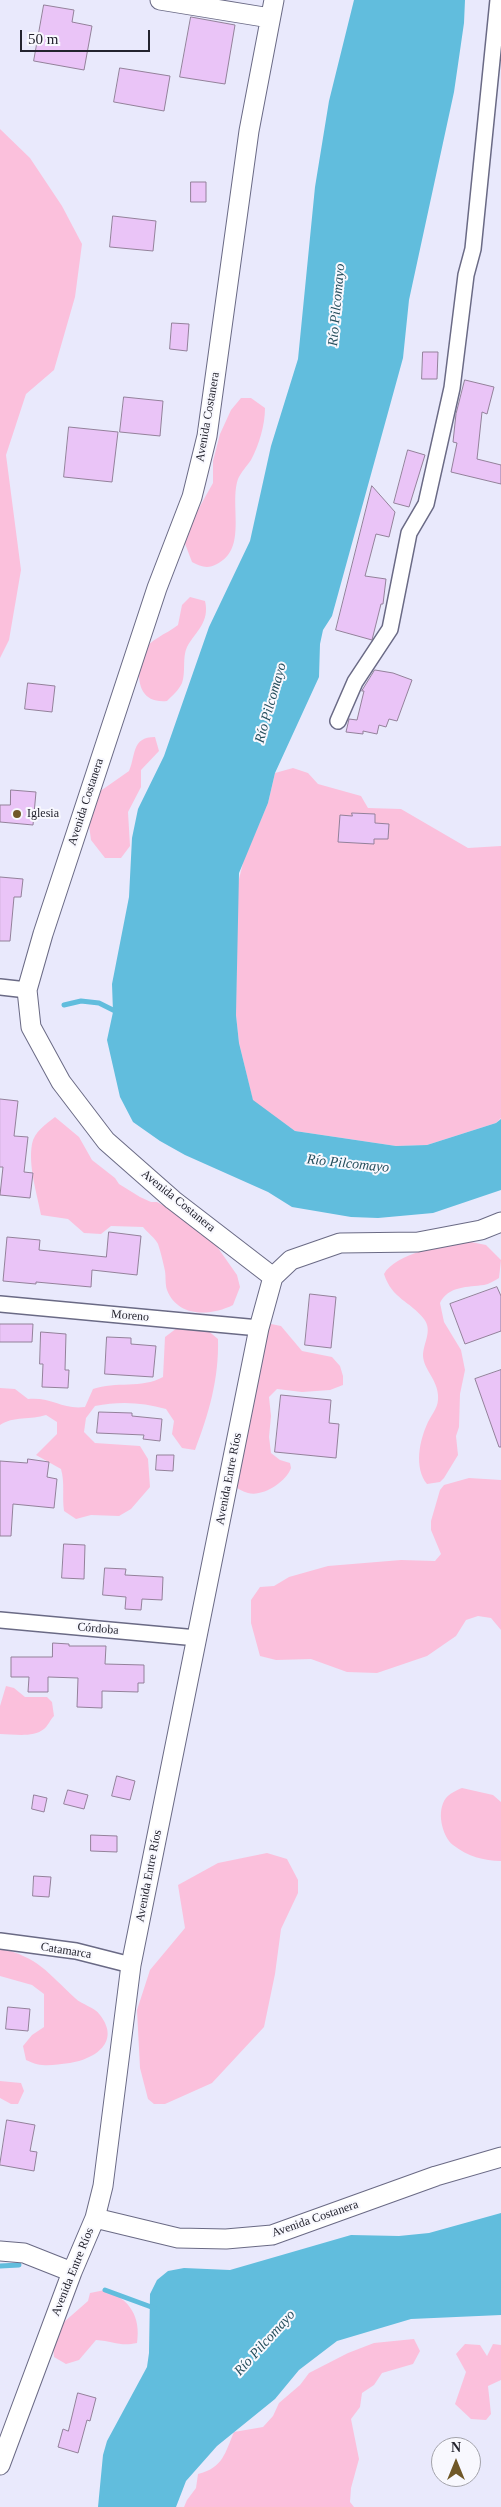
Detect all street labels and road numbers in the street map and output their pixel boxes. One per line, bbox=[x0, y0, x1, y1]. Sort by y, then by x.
street label: Avenida Costanera bbox=[193, 371, 223, 463]
street label: Avenida Costanera bbox=[65, 757, 107, 847]
street label: Avenida Costanera bbox=[138, 1167, 218, 1235]
street label: Moreno bbox=[110, 1307, 150, 1325]
street label: Avenida Entre Ríos bbox=[213, 1432, 245, 1526]
street label: Córdoba bbox=[77, 1620, 119, 1638]
street label: Avenida Entre Ríos bbox=[133, 1829, 165, 1923]
street label: Catamarca bbox=[40, 1940, 92, 1962]
street label: Avenida Costanera bbox=[270, 2197, 360, 2241]
street label: Avenida Entre Ríos bbox=[49, 2226, 97, 2318]

